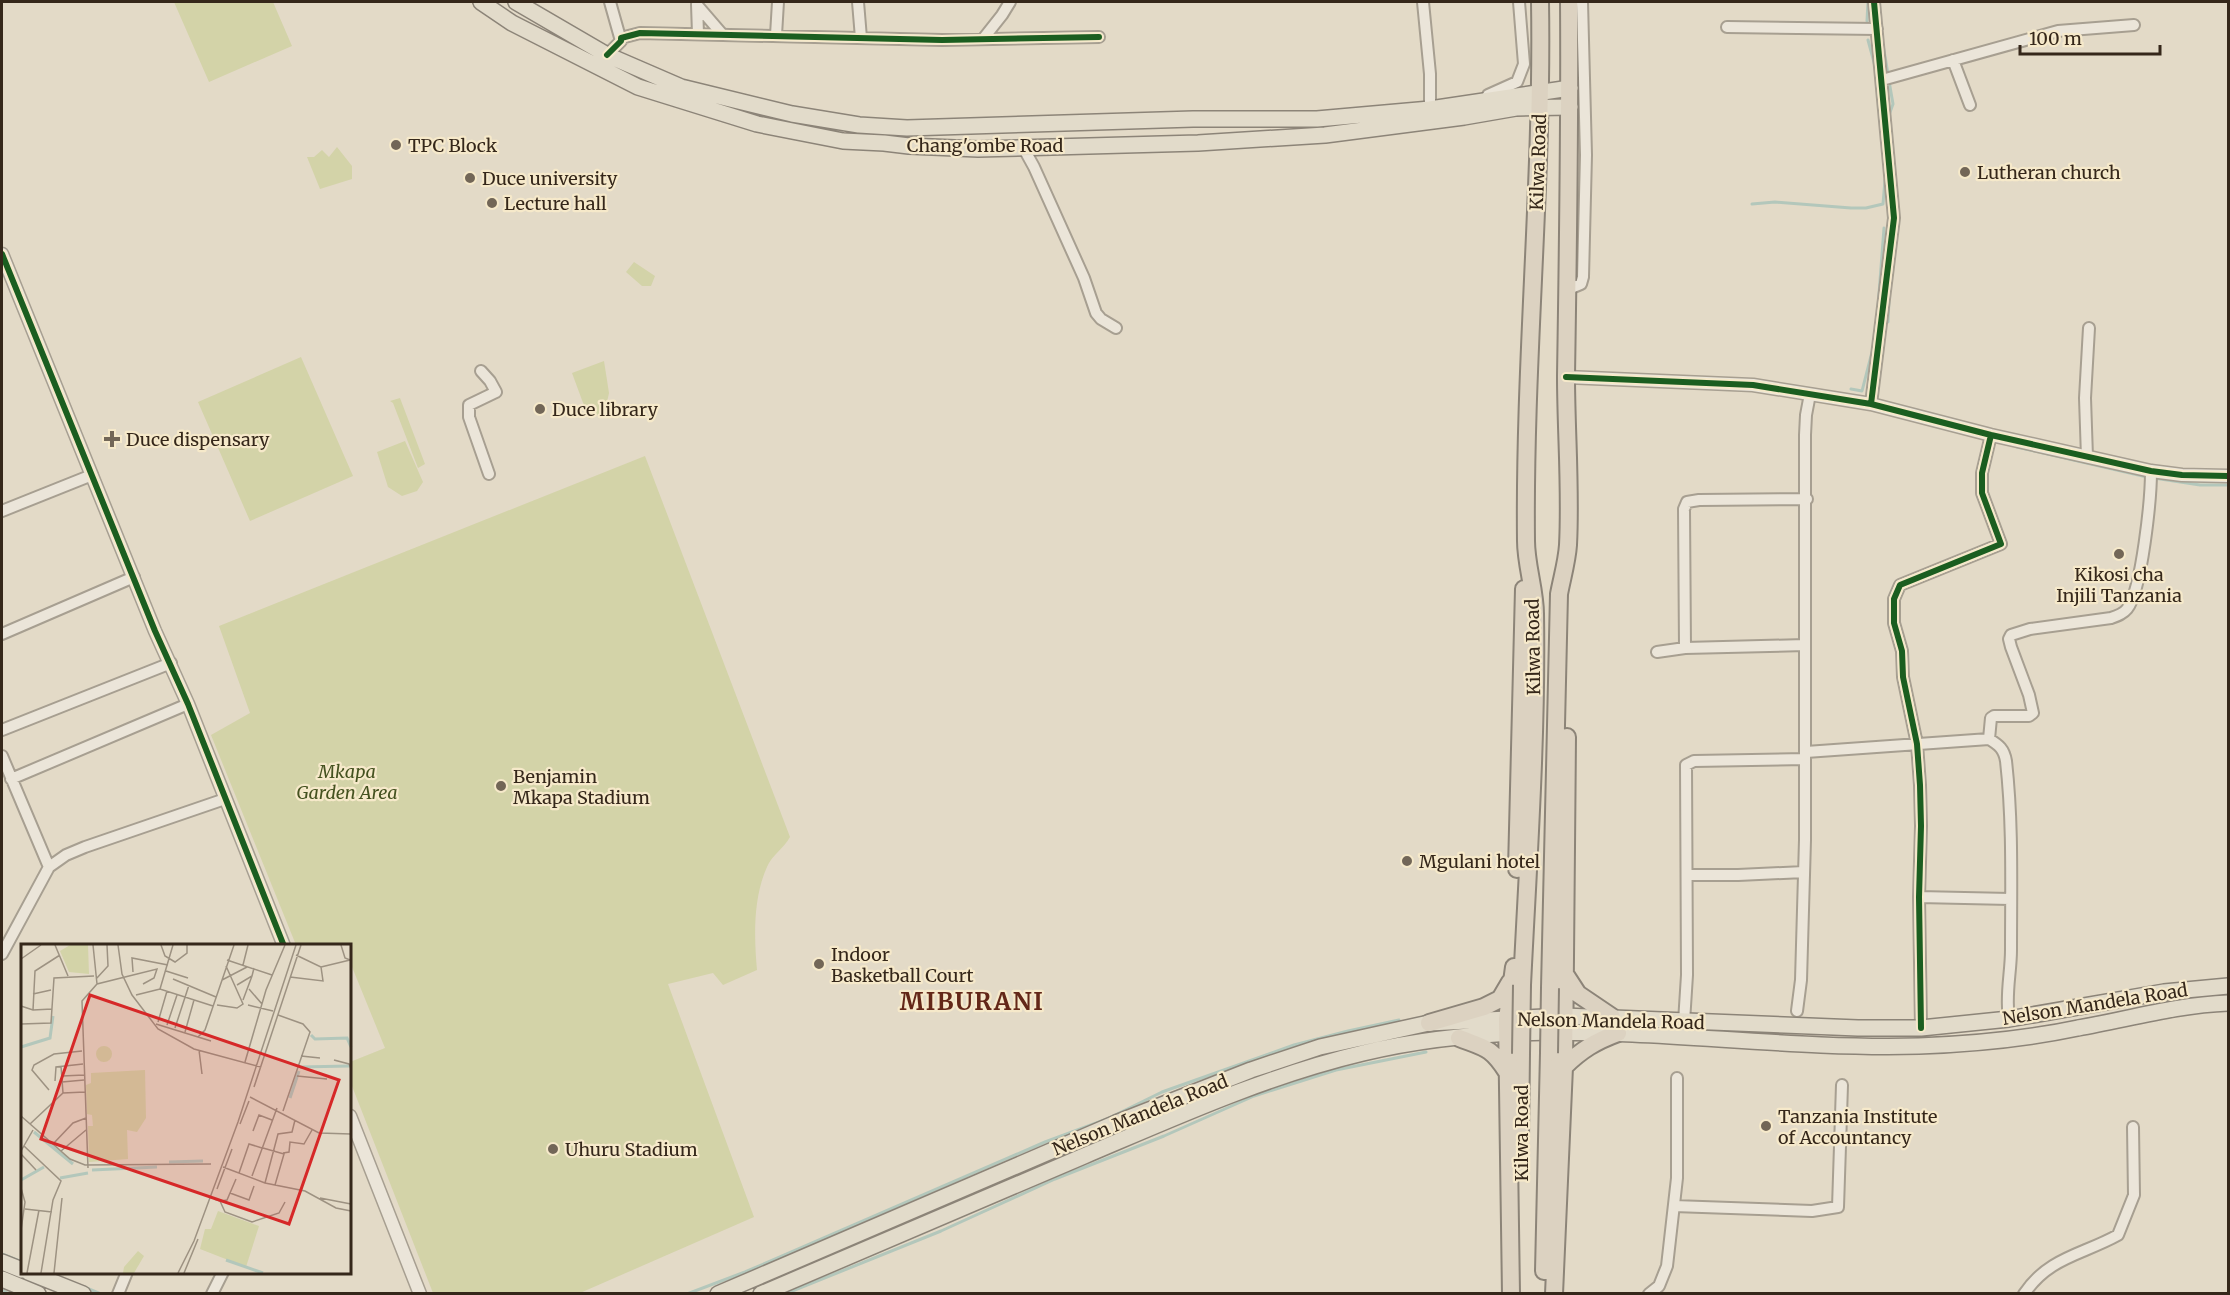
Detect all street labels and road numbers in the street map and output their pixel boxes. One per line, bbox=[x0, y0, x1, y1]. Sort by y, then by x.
street label: Kilwa Road bbox=[1525, 113, 1551, 211]
street label: Chang'ombe Road bbox=[907, 134, 1063, 157]
street label: Kilwa Road bbox=[1521, 598, 1545, 696]
street label: Nelson Mandela Road bbox=[2001, 978, 2189, 1030]
street label: Nelson Mandela Road bbox=[1517, 1008, 1705, 1034]
street label: Nelson Mandela Road bbox=[1049, 1069, 1231, 1161]
street label: Kilwa Road bbox=[1510, 1084, 1533, 1181]

